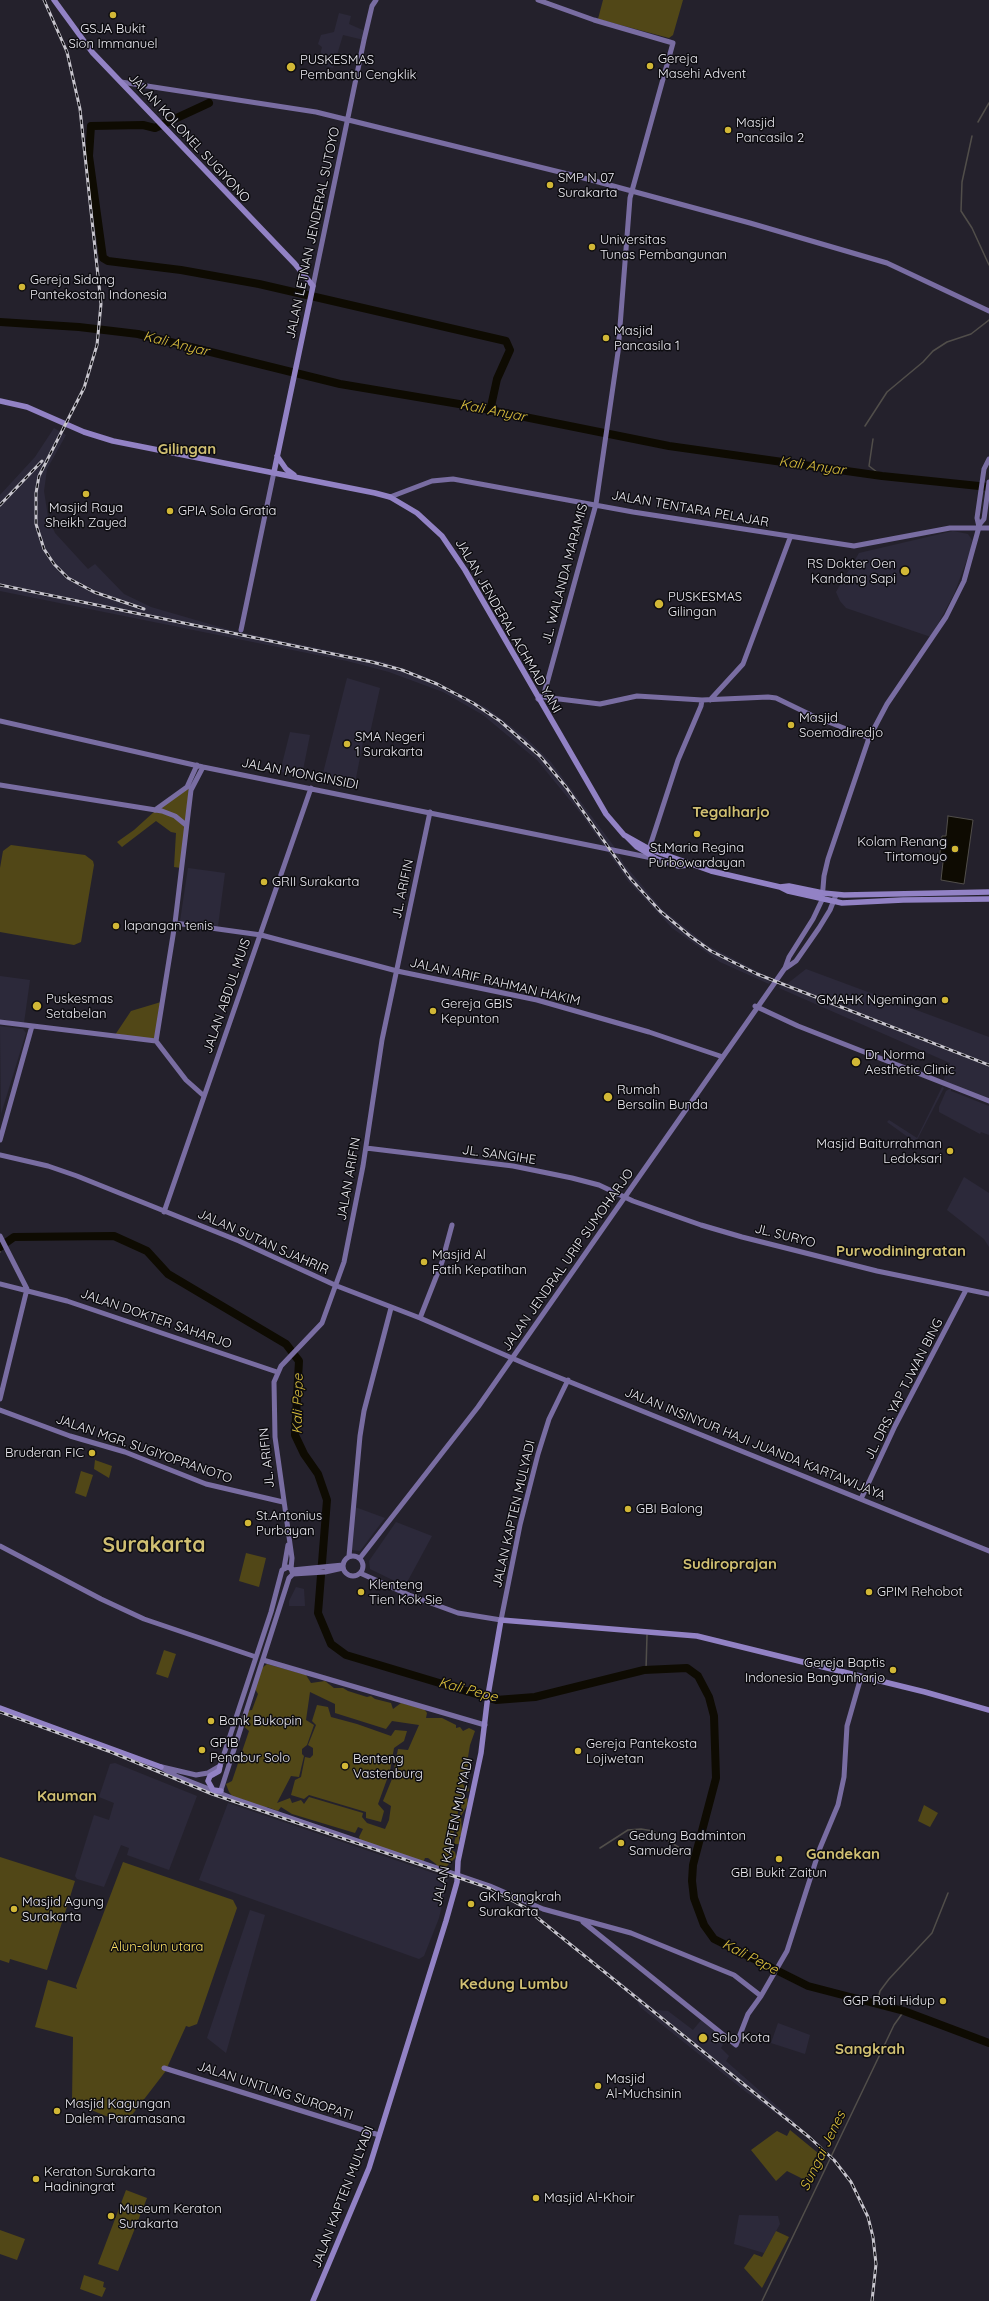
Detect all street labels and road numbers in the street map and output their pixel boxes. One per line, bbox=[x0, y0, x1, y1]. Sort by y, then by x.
street label: JALAN KOLONEL SUGIYONO bbox=[125, 70, 253, 206]
street label: JALAN LETNAN JENDERAL SUTOYO bbox=[283, 126, 343, 340]
street label: JALAN TENTARA PELAJAR bbox=[610, 487, 770, 531]
street label: JL. WALANDA MARAMIS bbox=[539, 502, 591, 646]
street label: JALAN JENDERAL ACHMAD YANI bbox=[452, 536, 564, 716]
street label: JALAN MONGINSIDI bbox=[240, 755, 360, 793]
street label: JL. ARIFIN bbox=[389, 858, 417, 920]
street label: JALAN ABDUL MUIS bbox=[200, 936, 254, 1056]
street label: JALAN ARIF RAHMAN HAKIM bbox=[408, 955, 582, 1009]
street label: JALAN ARIFIN bbox=[334, 1136, 364, 1222]
street label: JL. SANGIHE bbox=[461, 1142, 537, 1168]
street label: JALAN JENDRAL URIP SUMOHARJO bbox=[499, 1166, 637, 1354]
street label: JALAN SUTAN SJAHRIR bbox=[195, 1206, 331, 1278]
street label: JL. SURYO bbox=[753, 1221, 817, 1251]
street label: JALAN DOKTER SAHARJO bbox=[78, 1286, 234, 1352]
street label: JL. DRS. YAP TJWAN BING bbox=[862, 1316, 946, 1462]
street label: JALAN INSINYUR HAJI JUANDA KARTAWIJAYA bbox=[622, 1384, 888, 1504]
street label: JALAN MGR. SUGIYOPRANOTO bbox=[54, 1411, 234, 1487]
street label: JL. ARIFIN bbox=[256, 1427, 278, 1489]
street label: JALAN KAPTEN MULYADI bbox=[489, 1439, 539, 1589]
street label: JALAN KAPTEN MULYADI bbox=[430, 1757, 476, 1907]
street label: JALAN UNTUNG SUROPATI bbox=[195, 2058, 355, 2124]
street label: JALAN KAPTEN MULYADI bbox=[309, 2124, 377, 2270]

